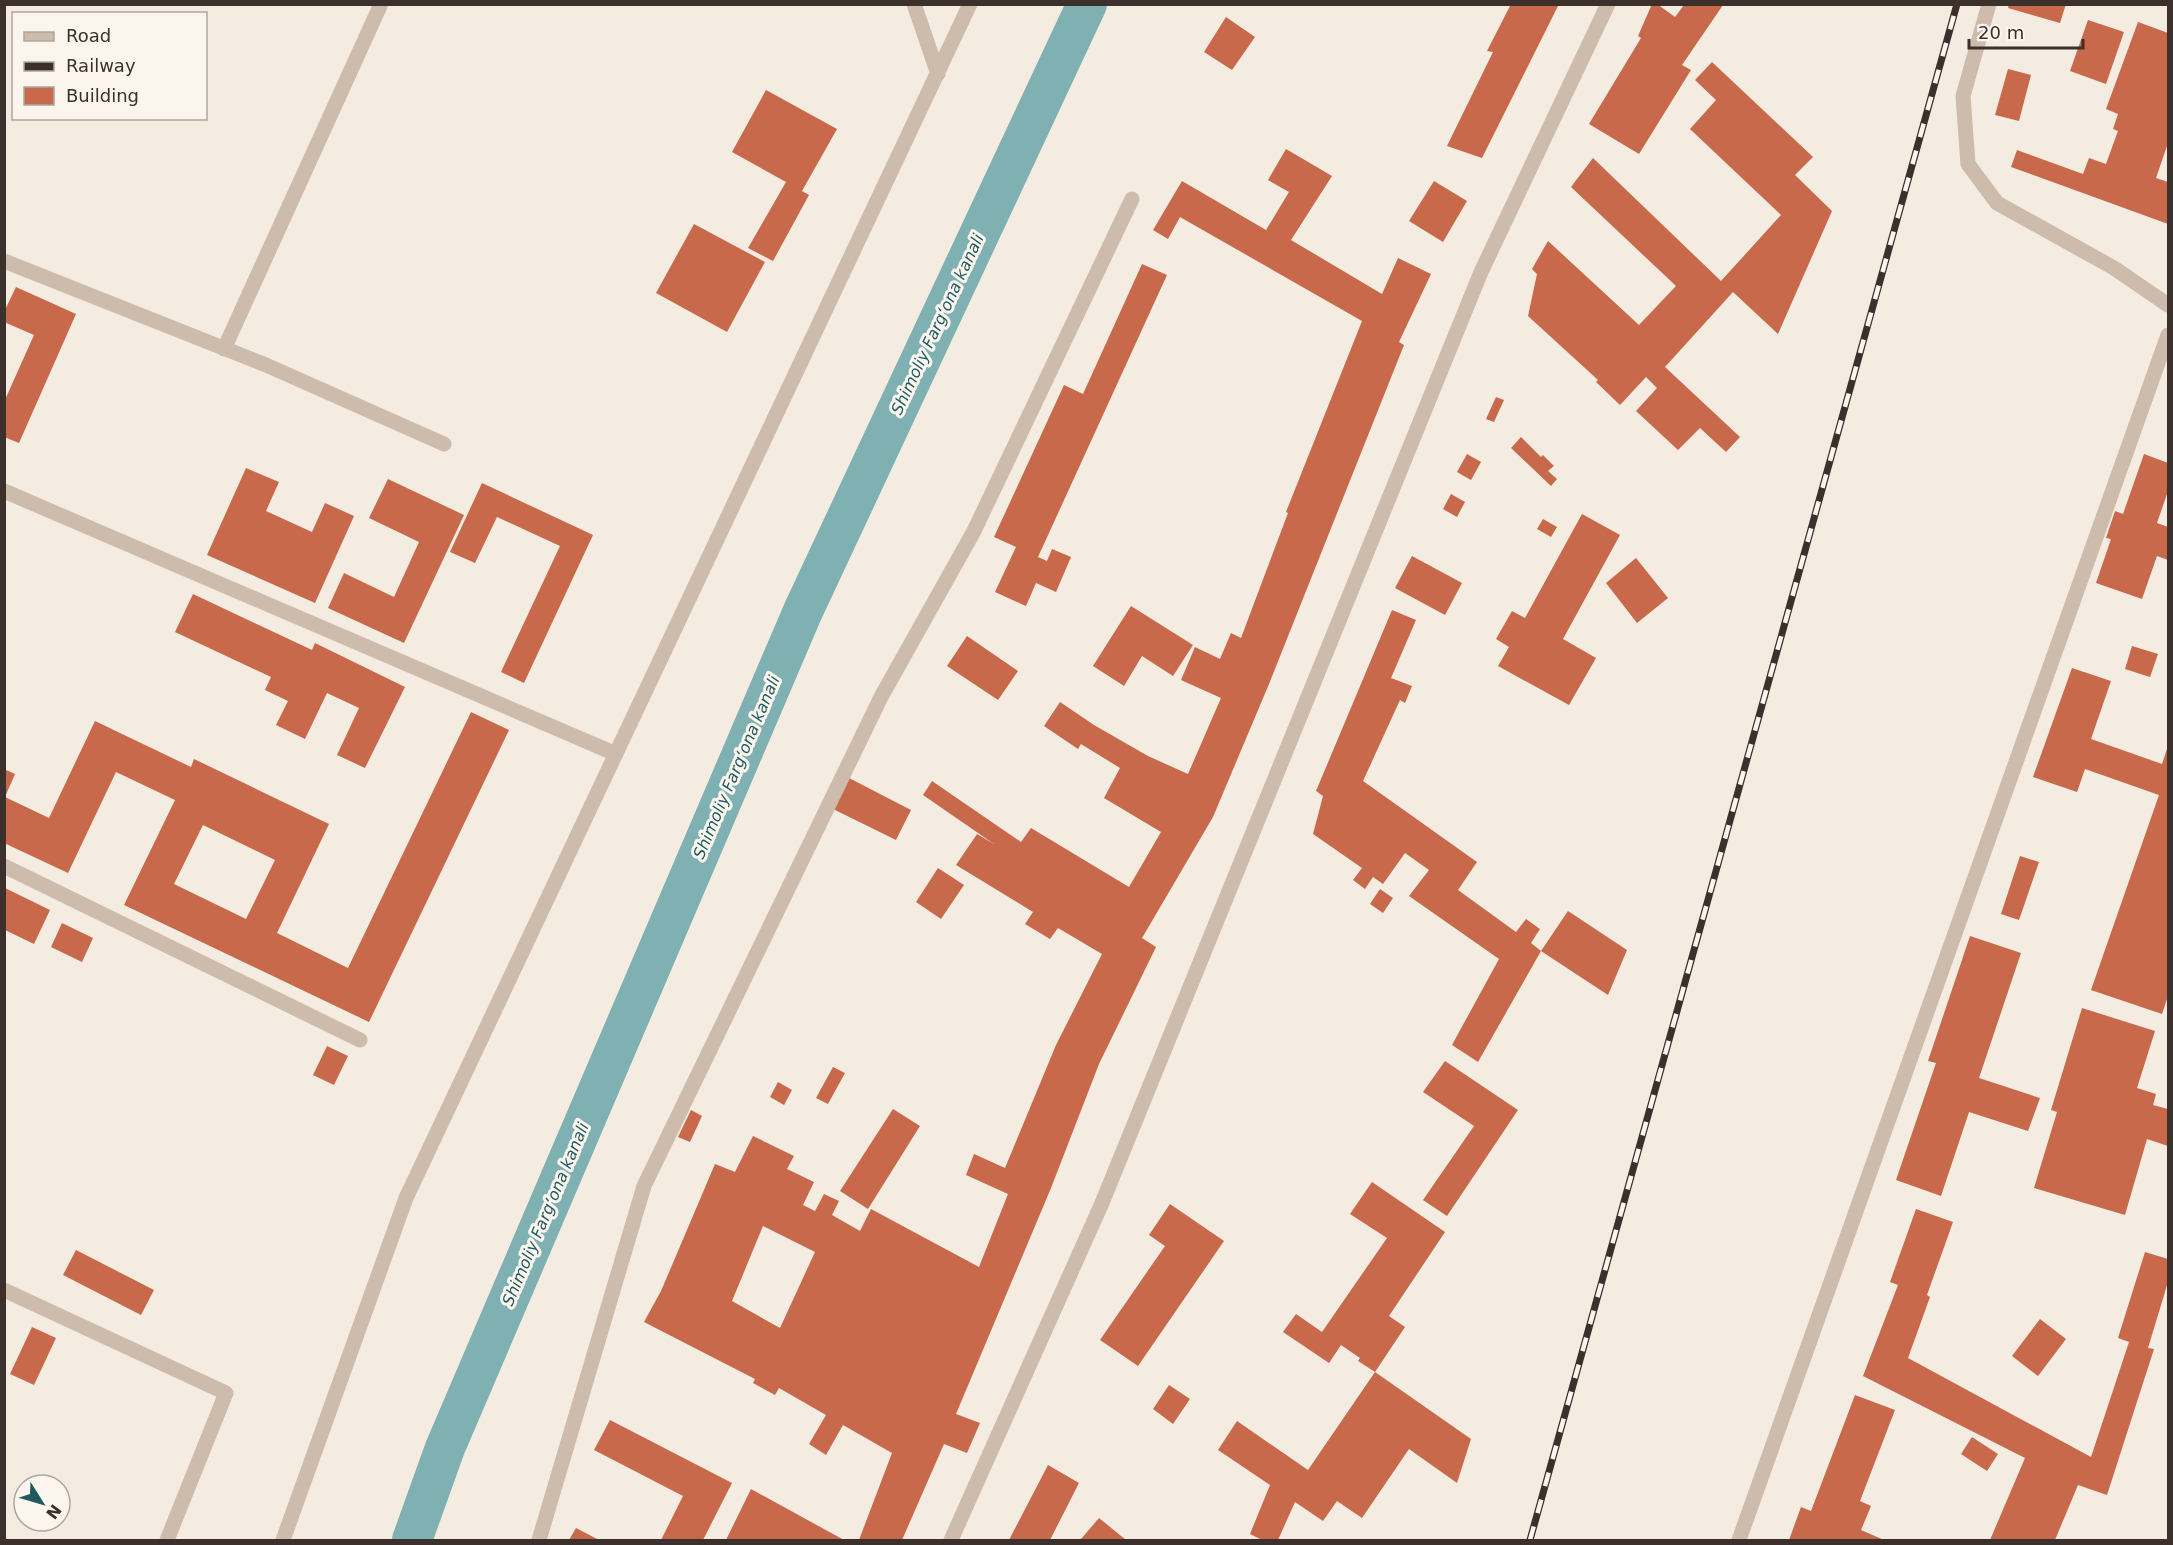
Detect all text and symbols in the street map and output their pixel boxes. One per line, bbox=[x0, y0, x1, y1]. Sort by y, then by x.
legend bbox=[12, 12, 207, 120]
scale bar bbox=[1969, 12, 2083, 50]
text: 20 m bbox=[1978, 22, 2024, 43]
text: Road bbox=[66, 25, 111, 46]
text: Railway bbox=[66, 55, 136, 76]
text: Building bbox=[66, 85, 139, 106]
water label: Shimoliy Fargʻona kanali bbox=[887, 230, 988, 418]
water label: Shimoliy Fargʻona kanali bbox=[689, 672, 784, 862]
water label: Shimoliy Fargʻona kanali bbox=[498, 1119, 593, 1309]
north arrow bbox=[12, 1473, 72, 1533]
text: N bbox=[42, 1501, 65, 1523]

